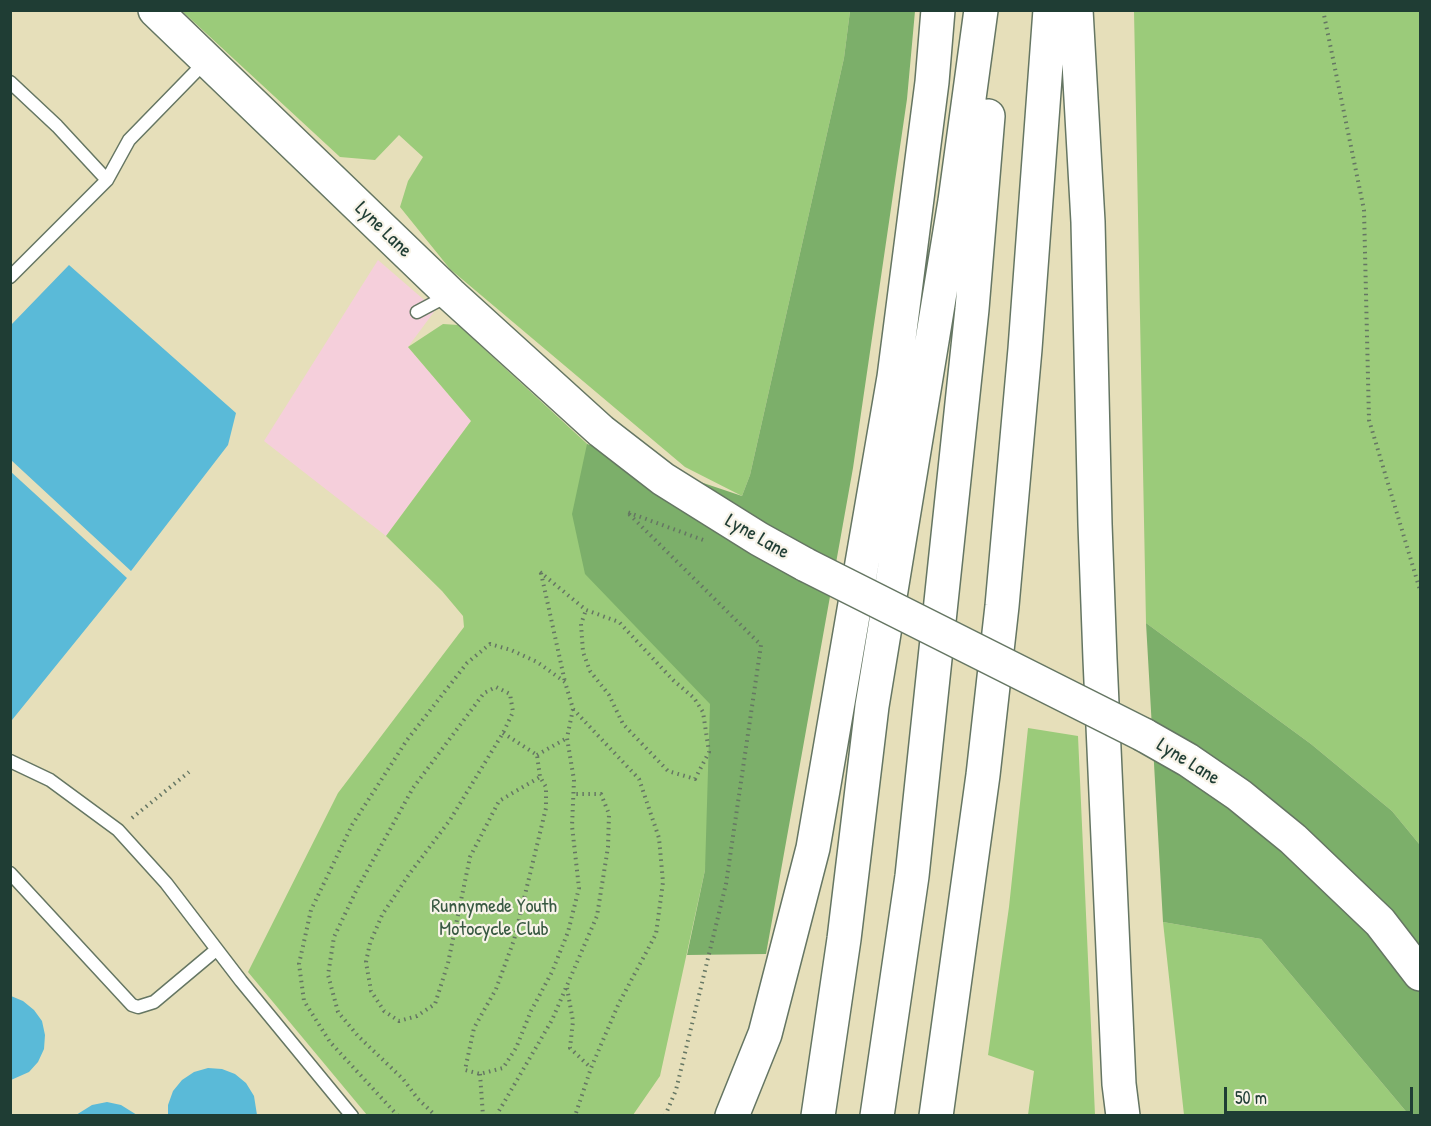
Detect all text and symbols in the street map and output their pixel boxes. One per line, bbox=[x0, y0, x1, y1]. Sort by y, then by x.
street label: Lyne Lane bbox=[350, 197, 416, 263]
street label: Lyne Lane bbox=[721, 509, 793, 565]
street label: Lyne Lane bbox=[1152, 733, 1224, 791]
park label: Runnymede Youth Motocycle Club bbox=[431, 895, 557, 942]
scale bar bbox=[1227, 1075, 1416, 1113]
text: 50 m bbox=[1235, 1085, 1267, 1110]

